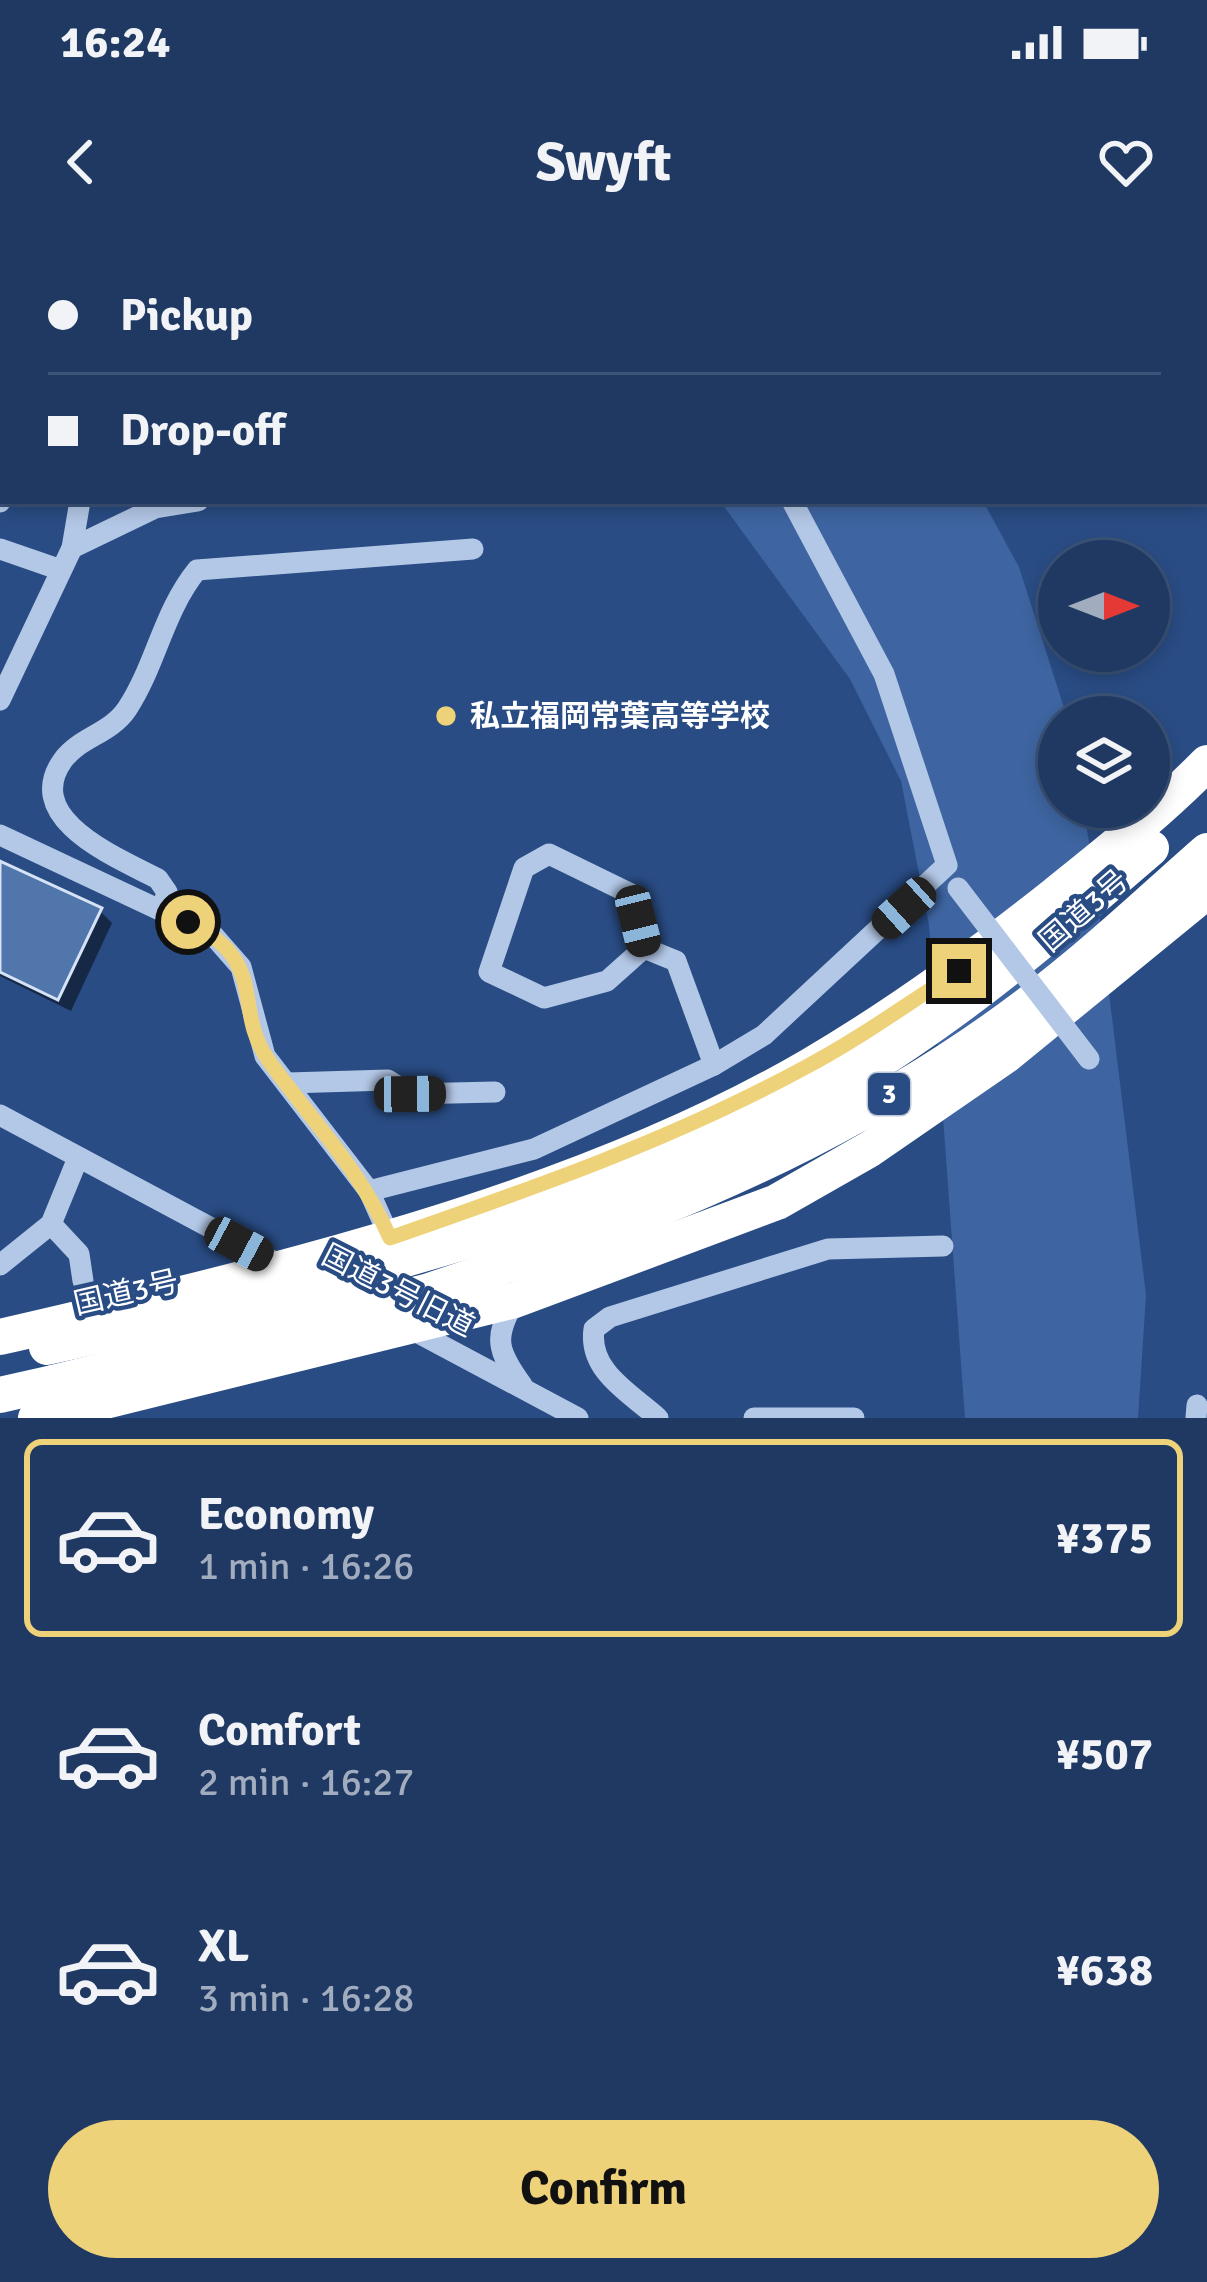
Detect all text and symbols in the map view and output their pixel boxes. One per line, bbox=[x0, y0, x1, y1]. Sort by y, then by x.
text: 16:24 bbox=[60, 15, 170, 70]
icon: back bbox=[48, 129, 114, 195]
text: Swyft bbox=[536, 129, 671, 196]
icon: heart bbox=[1093, 129, 1159, 195]
text: Pickup bbox=[120, 288, 253, 343]
text: Drop-off bbox=[120, 403, 285, 458]
north arrow bbox=[1038, 540, 1170, 672]
map controls bbox=[1038, 540, 1170, 828]
button: layers bbox=[1038, 696, 1170, 828]
place label: 私立福岡常葉高等学校 bbox=[470, 698, 770, 735]
marker: 私立福岡常葉高等学校 bbox=[433, 703, 459, 729]
street label: 国道3号 bbox=[1032, 862, 1136, 960]
car bbox=[865, 871, 943, 945]
car bbox=[612, 882, 664, 960]
route start bbox=[161, 895, 215, 949]
route end bbox=[932, 944, 986, 998]
road number: 3 bbox=[868, 1073, 910, 1115]
car bbox=[374, 1075, 446, 1113]
car bbox=[199, 1211, 279, 1277]
street label: 国道3号旧道 bbox=[316, 1237, 480, 1345]
street label: 国道3号 bbox=[70, 1263, 182, 1323]
icon: car bbox=[54, 1484, 162, 1592]
text: Economy bbox=[198, 1487, 374, 1542]
text: ¥375 bbox=[1056, 1511, 1153, 1566]
text: 1 min · 16:26 bbox=[198, 1542, 414, 1590]
icon: car bbox=[54, 1700, 162, 1808]
text: Comfort bbox=[198, 1703, 361, 1758]
text: ¥507 bbox=[1056, 1727, 1153, 1782]
text: 2 min · 16:27 bbox=[198, 1758, 414, 1806]
icon: car bbox=[54, 1916, 162, 2024]
text: XL bbox=[198, 1919, 249, 1974]
text: ¥638 bbox=[1056, 1943, 1153, 1998]
text: 3 min · 16:28 bbox=[198, 1974, 414, 2022]
button: Confirm bbox=[48, 2120, 1159, 2258]

